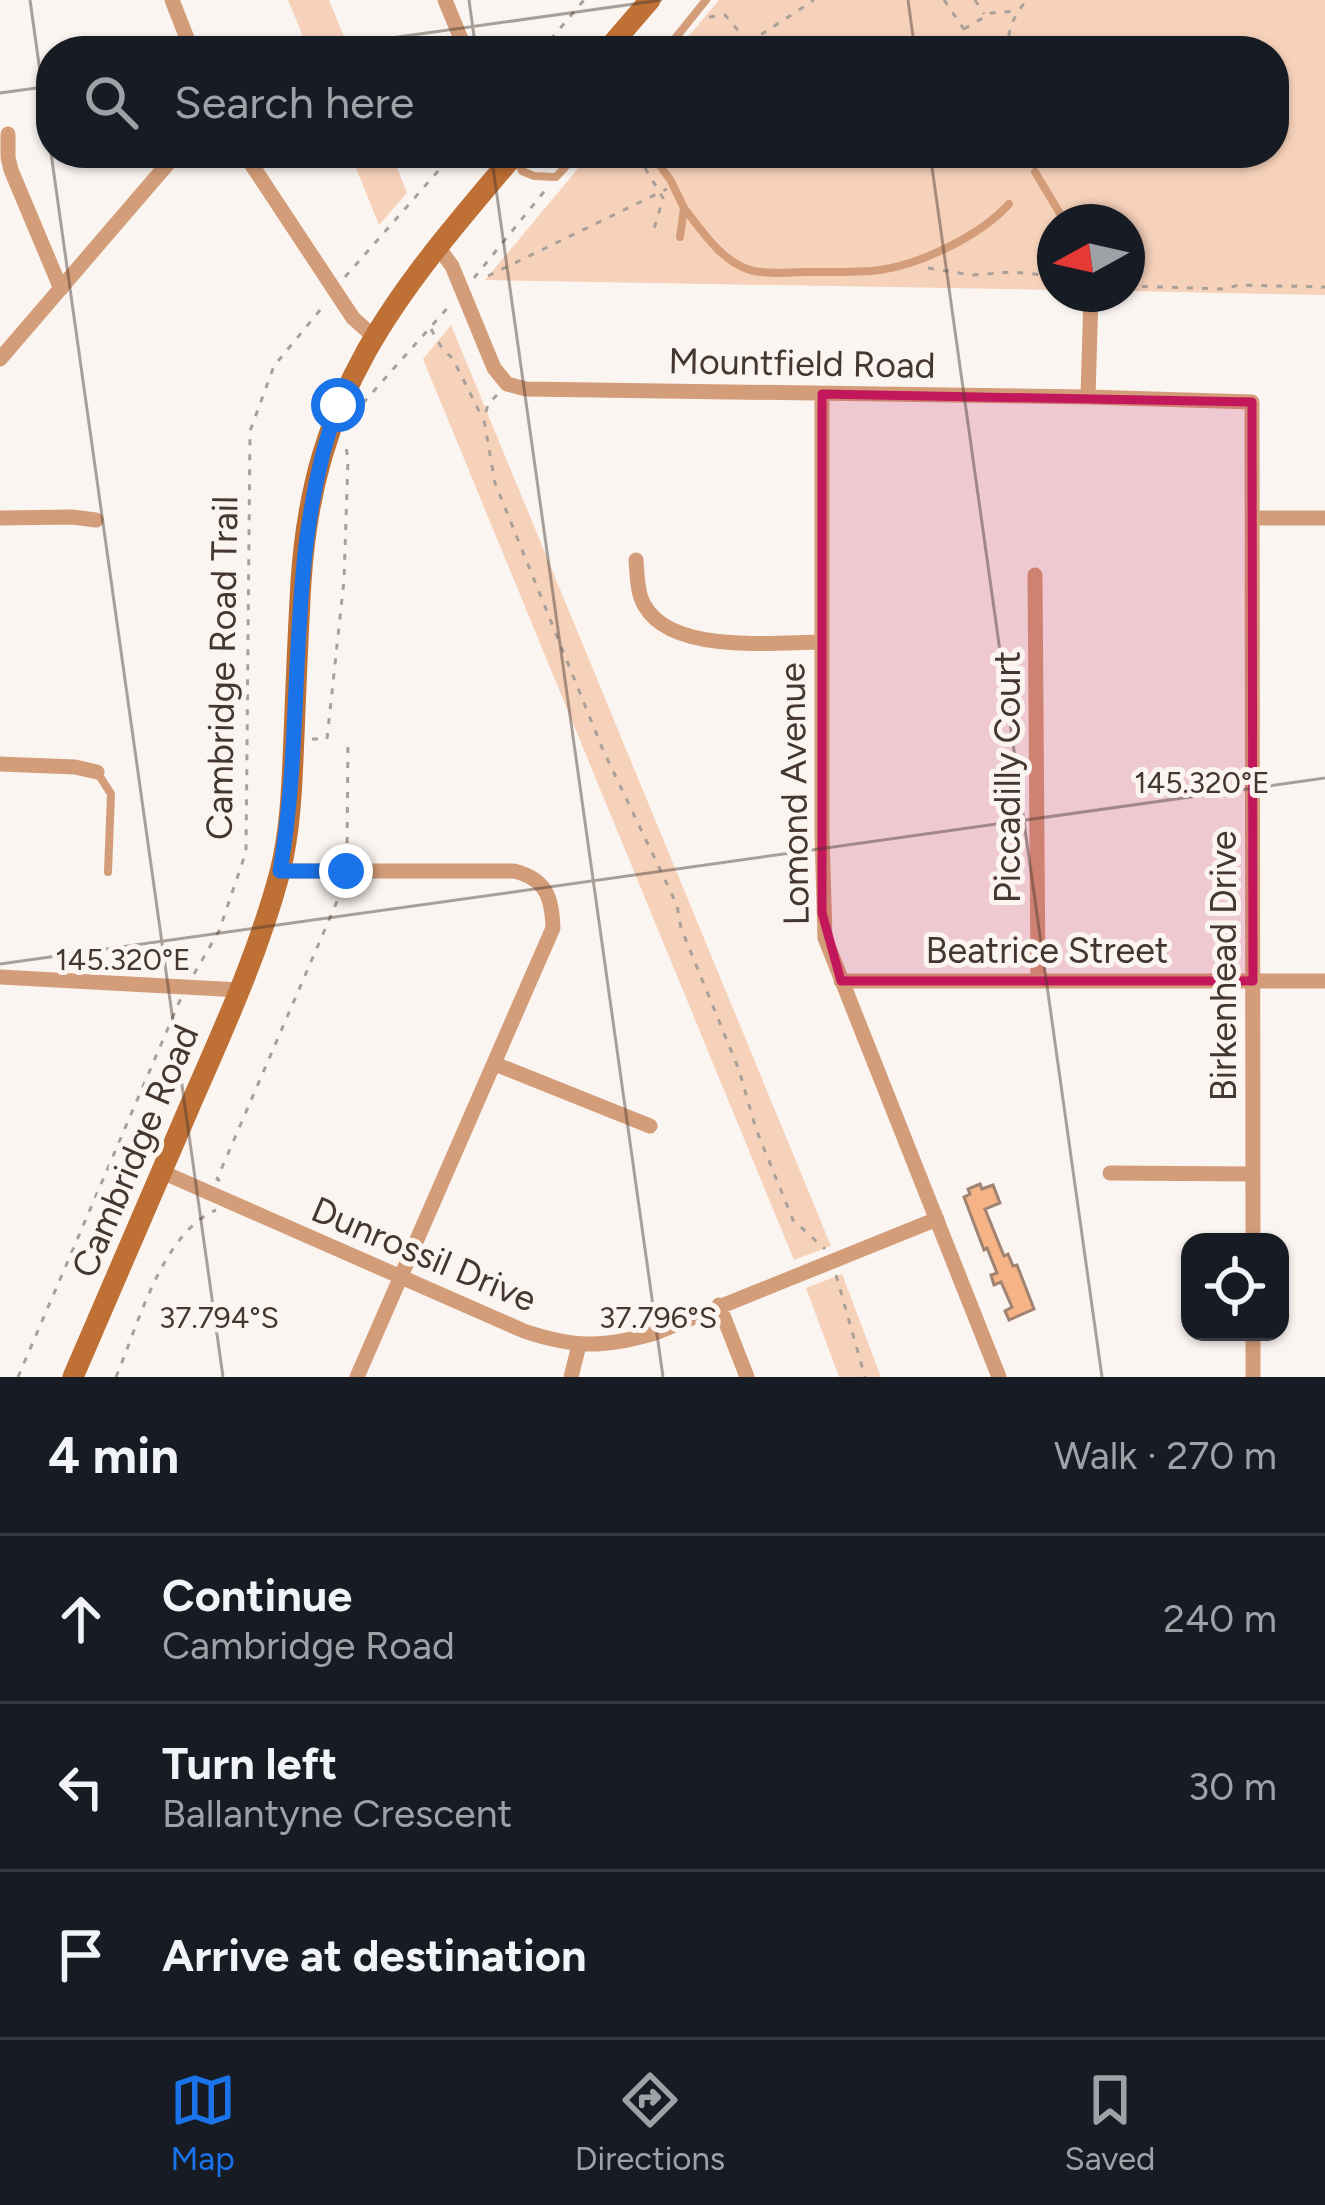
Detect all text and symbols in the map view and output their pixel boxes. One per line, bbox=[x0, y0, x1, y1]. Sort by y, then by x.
search box bbox=[36, 36, 1289, 168]
icon: search bbox=[78, 69, 144, 135]
text: Search here bbox=[174, 75, 414, 129]
north arrow bbox=[1037, 204, 1145, 312]
street label: Mountfield Road bbox=[668, 339, 936, 387]
route start bbox=[311, 378, 365, 432]
street label: Cambridge Road Trail bbox=[198, 496, 246, 840]
street label: Piccadilly Court bbox=[986, 651, 1029, 903]
street label: Lomond Avenue bbox=[770, 662, 818, 926]
text: 145.320°E bbox=[1134, 764, 1270, 801]
street label: Birkenhead Drive bbox=[1202, 831, 1245, 1101]
route end bbox=[319, 844, 373, 898]
street label: Beatrice Street bbox=[926, 929, 1168, 972]
text: 145.320°E bbox=[55, 941, 191, 978]
street label: Cambridge Road bbox=[62, 1018, 208, 1284]
street label: Dunrossil Drive bbox=[305, 1187, 543, 1321]
map controls bbox=[1181, 1233, 1289, 1341]
button: locate bbox=[1181, 1233, 1289, 1341]
text: 37.794°S bbox=[159, 1299, 279, 1336]
text: 37.796°S bbox=[599, 1299, 717, 1336]
text: 4 min bbox=[48, 1425, 179, 1486]
text: Walk · 270 m bbox=[1054, 1432, 1277, 1479]
text: Continue bbox=[162, 1568, 352, 1622]
icon: ahead bbox=[48, 1586, 114, 1652]
text: 240 m bbox=[1163, 1595, 1277, 1642]
text: Cambridge Road bbox=[162, 1622, 455, 1669]
text: Turn left bbox=[162, 1736, 337, 1790]
icon: left bbox=[48, 1754, 114, 1820]
text: 30 m bbox=[1188, 1763, 1277, 1810]
text: Ballantyne Crescent bbox=[162, 1790, 512, 1837]
icon: arrive bbox=[48, 1922, 114, 1988]
text: Arrive at destination bbox=[162, 1928, 586, 1982]
tab: Map bbox=[170, 2067, 236, 2178]
tab: Directions bbox=[575, 2067, 725, 2178]
tab: Saved bbox=[1064, 2067, 1155, 2178]

